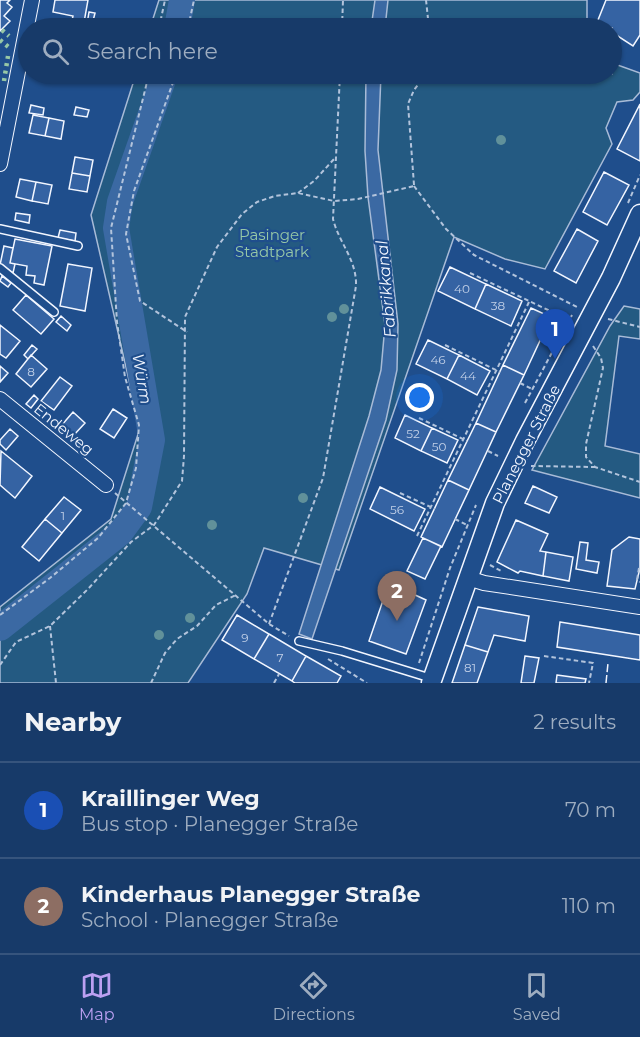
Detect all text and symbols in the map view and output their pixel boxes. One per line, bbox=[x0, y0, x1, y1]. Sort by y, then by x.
search box bbox=[18, 18, 622, 84]
icon: search bbox=[39, 35, 72, 68]
text: Search here bbox=[87, 38, 218, 65]
park label: Pasinger Stadtpark bbox=[235, 225, 309, 261]
water label: Fabrikkanal bbox=[372, 239, 400, 338]
house number: 40 bbox=[454, 281, 470, 296]
house number: 38 bbox=[491, 298, 506, 313]
pin: 1 bbox=[536, 310, 574, 359]
water label: Würm bbox=[128, 352, 156, 406]
house number: 46 bbox=[430, 352, 446, 367]
house number: 8 bbox=[27, 364, 35, 379]
house number: 44 bbox=[460, 368, 476, 383]
street label: Planegger Straße bbox=[488, 381, 564, 507]
your location bbox=[405, 383, 434, 412]
street label: Endeweg bbox=[30, 399, 98, 459]
house number: 52 bbox=[406, 426, 420, 441]
house number: 50 bbox=[432, 439, 446, 454]
house number: 56 bbox=[390, 502, 404, 517]
house number: 1 bbox=[61, 508, 65, 523]
pin: 2 bbox=[378, 572, 416, 621]
house number: 9 bbox=[241, 630, 249, 645]
house number: 7 bbox=[276, 650, 284, 665]
house number: 81 bbox=[464, 660, 476, 675]
text: Nearby bbox=[24, 706, 121, 738]
text: 2 results bbox=[533, 710, 616, 734]
text: Kraillinger Weg bbox=[81, 785, 260, 812]
text: 1 bbox=[40, 798, 47, 822]
text: 70 m bbox=[565, 798, 616, 822]
text: Bus stop · Planegger Straße bbox=[81, 812, 358, 836]
text: Kinderhaus Planegger Straße bbox=[81, 881, 420, 908]
text: 2 bbox=[38, 894, 49, 918]
text: 110 m bbox=[562, 894, 616, 918]
text: School · Planegger Straße bbox=[81, 908, 339, 932]
tab: Map bbox=[79, 969, 115, 1024]
tab: Directions bbox=[273, 969, 355, 1024]
tab: Saved bbox=[513, 969, 561, 1024]

